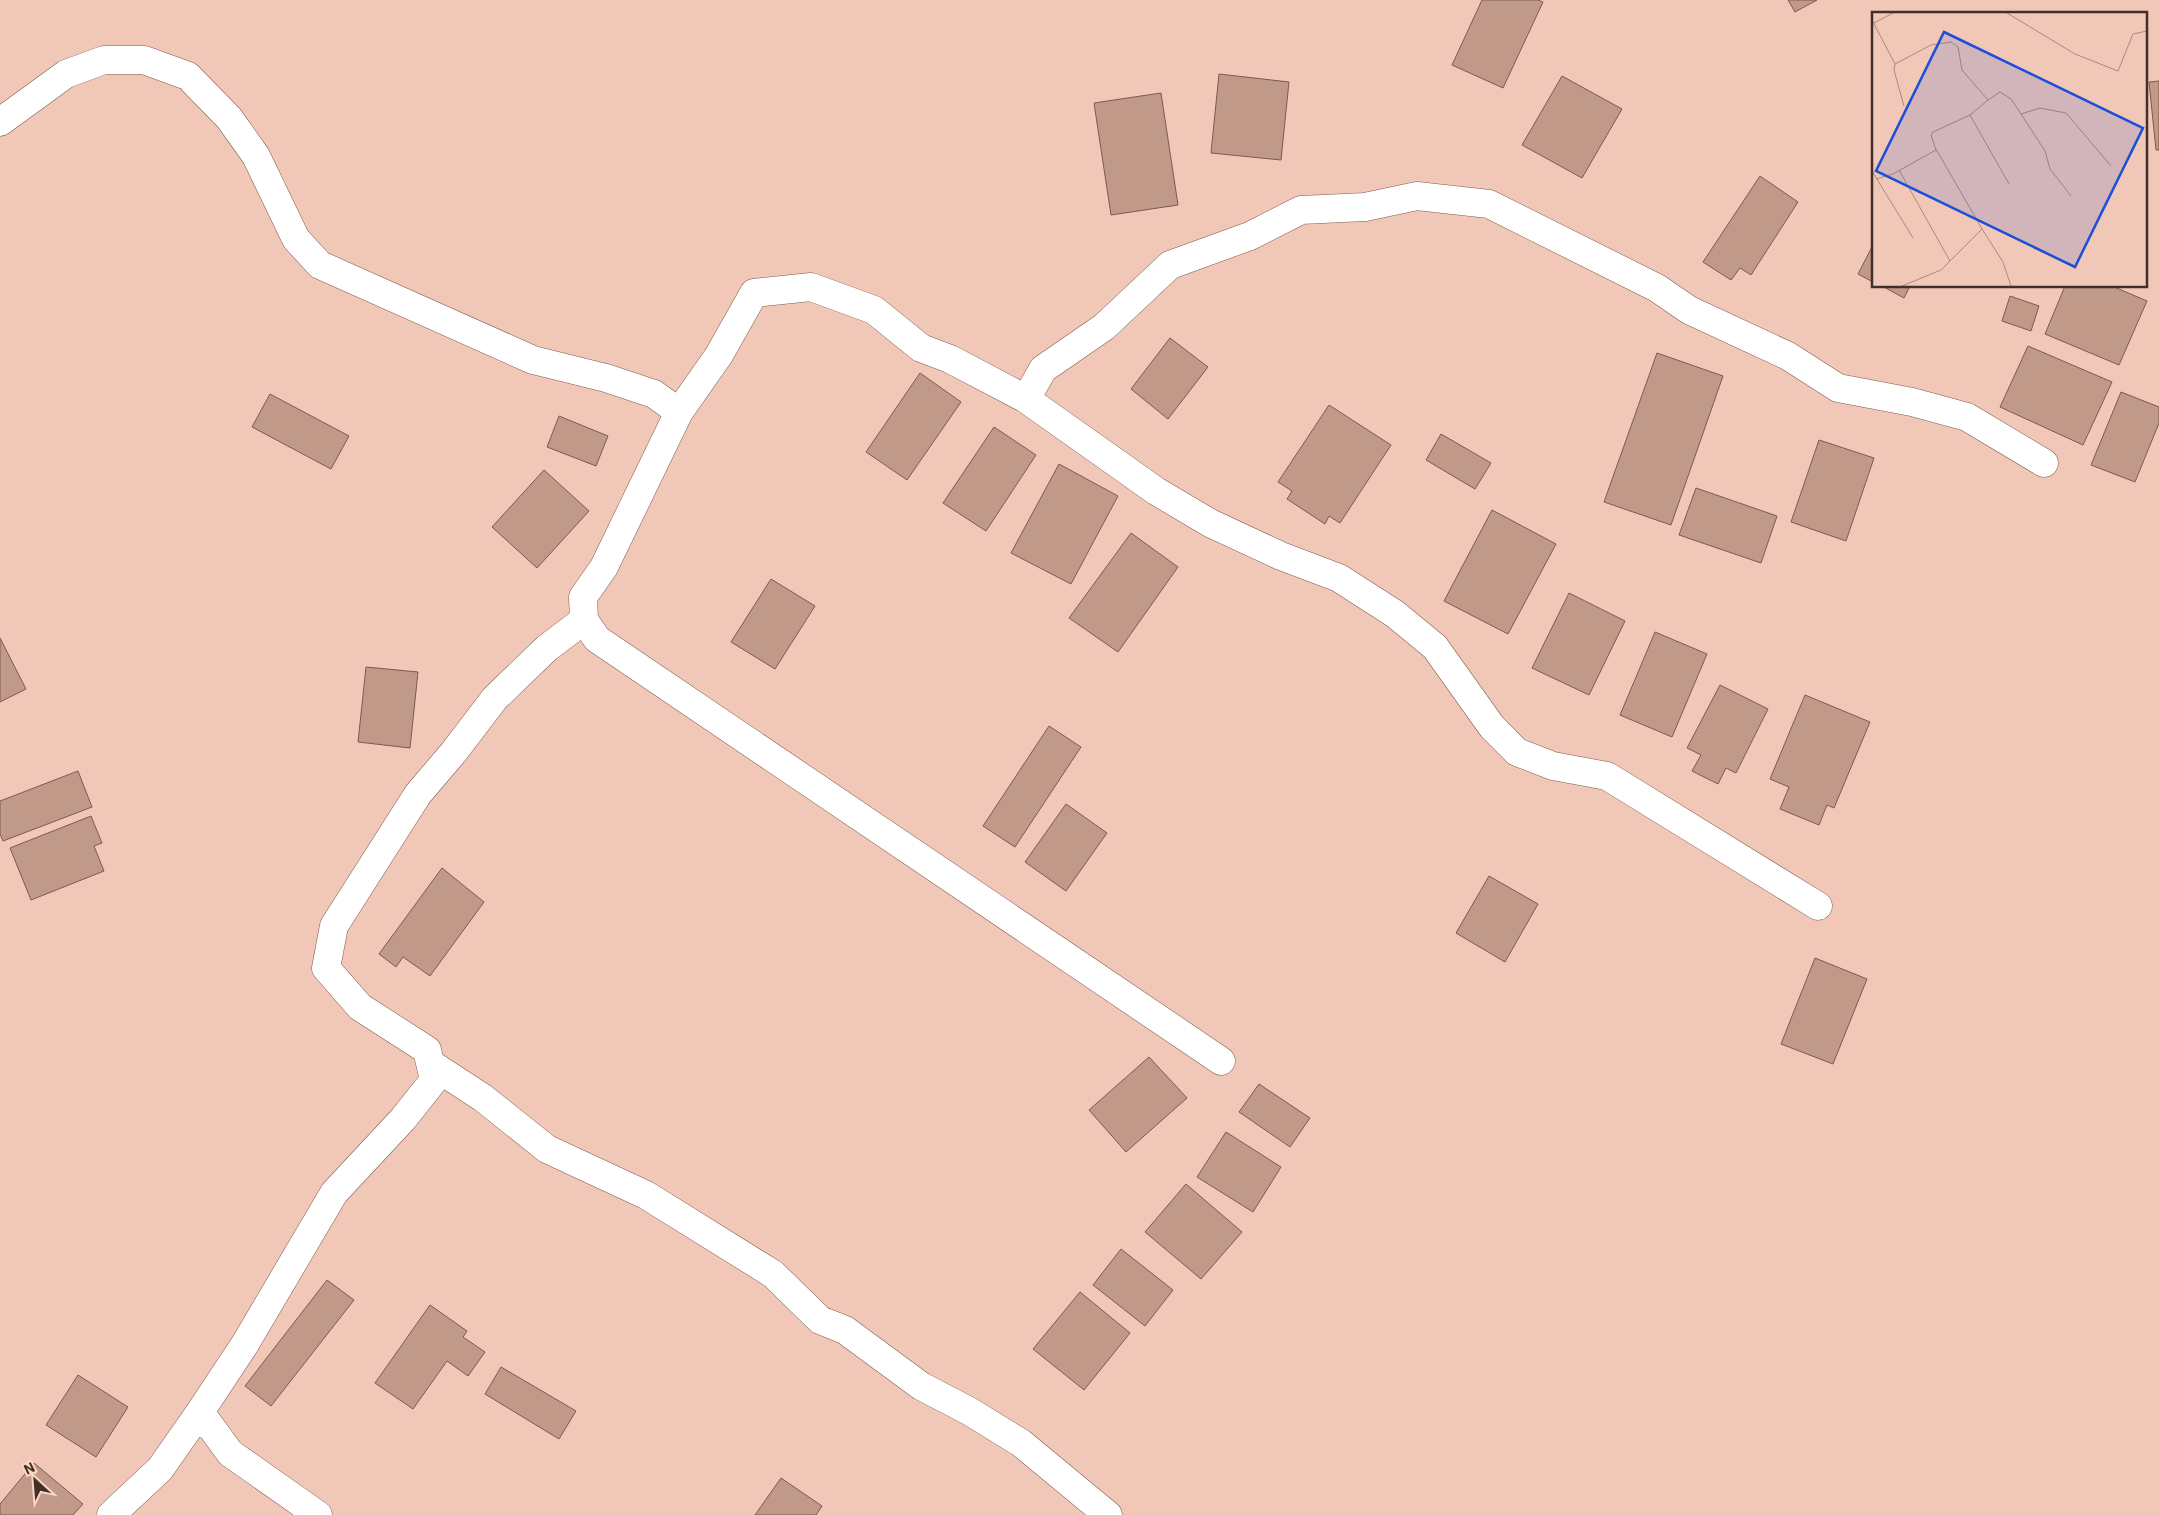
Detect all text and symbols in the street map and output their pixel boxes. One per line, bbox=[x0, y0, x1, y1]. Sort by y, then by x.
inset map bbox=[1872, 12, 2146, 288]
north arrow bbox=[10, 1455, 60, 1505]
text: N bbox=[21, 1459, 37, 1478]

